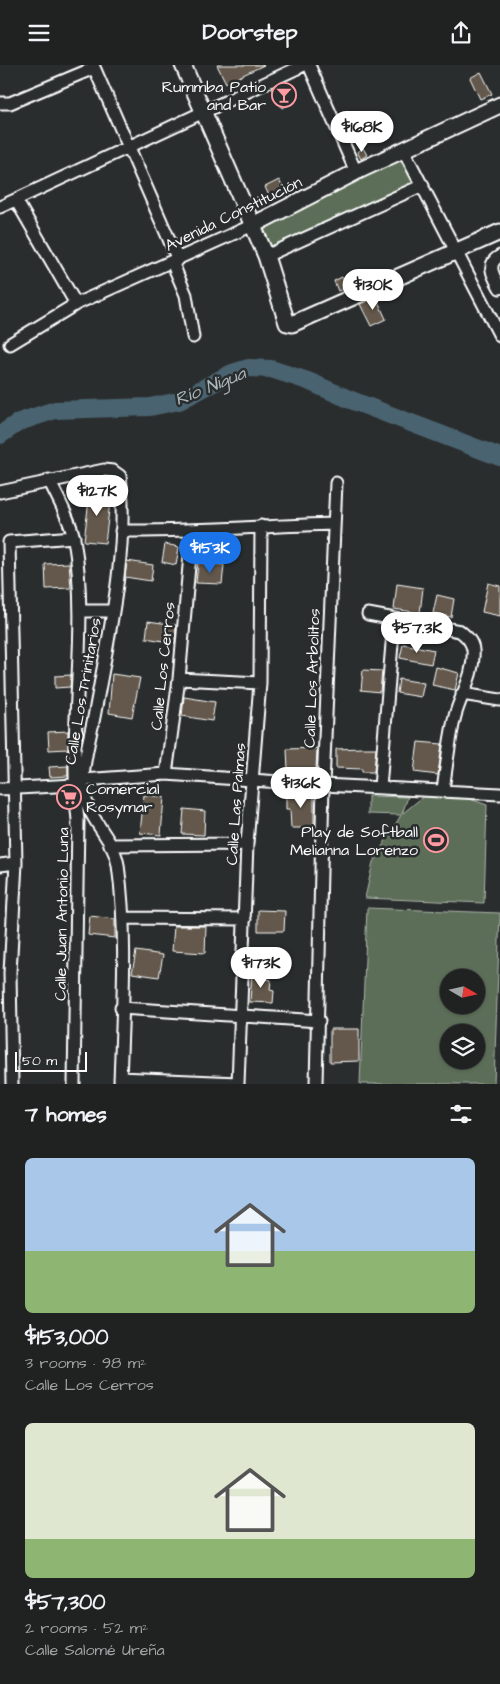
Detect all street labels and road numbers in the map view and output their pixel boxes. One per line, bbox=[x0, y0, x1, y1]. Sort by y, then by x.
street label: Avenida Constitución bbox=[161, 171, 306, 257]
street label: Calle Los Cerros bbox=[145, 601, 181, 731]
street label: Calle Los Arbolitos bbox=[299, 608, 325, 748]
street label: Calle Los Trinitarios bbox=[59, 616, 107, 766]
street label: Calle Las Palmas bbox=[221, 742, 251, 866]
street label: Calle Juan Antonio Luna bbox=[49, 827, 75, 1001]

